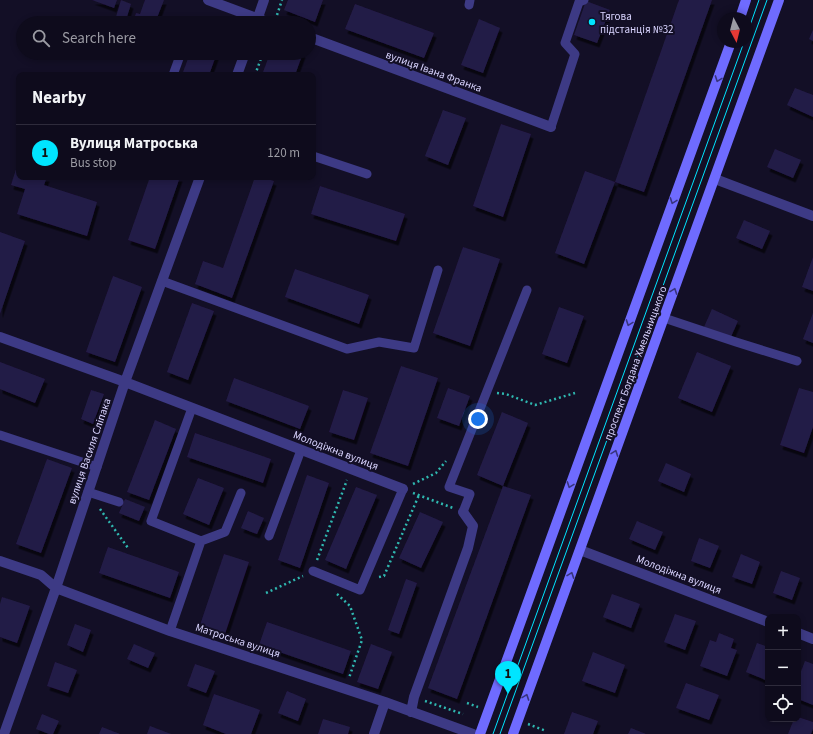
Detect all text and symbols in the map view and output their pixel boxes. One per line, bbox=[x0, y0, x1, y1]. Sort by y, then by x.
place label: Тягова пiдстанцiя №32 bbox=[600, 9, 674, 37]
north arrow bbox=[717, 12, 753, 48]
search box bbox=[16, 16, 316, 60]
marker: Тягова пiдстанцiя №32 bbox=[587, 17, 597, 27]
icon: search bbox=[30, 27, 52, 49]
text: Search here bbox=[62, 28, 136, 49]
street label: вулиця Івана Франка bbox=[384, 47, 484, 96]
one-way arrow bbox=[714, 75, 722, 82]
text: Nearby bbox=[32, 86, 86, 110]
text: Вулиця Матроська bbox=[70, 133, 198, 154]
text: 1 bbox=[42, 144, 48, 162]
text: 120 m bbox=[267, 144, 300, 162]
text: Bus stop bbox=[70, 154, 116, 172]
one-way arrow bbox=[670, 197, 678, 204]
street label: проспект Богдана Хмельницького bbox=[600, 284, 670, 443]
one-way arrow bbox=[669, 288, 677, 295]
one-way arrow bbox=[625, 320, 634, 327]
street label: вулиця Василя Сліпака bbox=[64, 396, 115, 506]
your location bbox=[468, 409, 488, 429]
street label: Молодіжна вулиця bbox=[291, 427, 381, 474]
one-way arrow bbox=[611, 450, 619, 457]
one-way arrow bbox=[567, 481, 575, 488]
street label: Молодіжна вулиця bbox=[634, 551, 724, 598]
one-way arrow bbox=[566, 572, 575, 579]
map controls bbox=[765, 614, 801, 722]
button: + bbox=[765, 614, 801, 650]
street label: Матроська вулиця bbox=[193, 620, 282, 661]
button: − bbox=[765, 650, 801, 686]
pin: 1 bbox=[495, 661, 521, 694]
button: locate bbox=[765, 686, 801, 722]
one-way arrow bbox=[522, 694, 530, 701]

